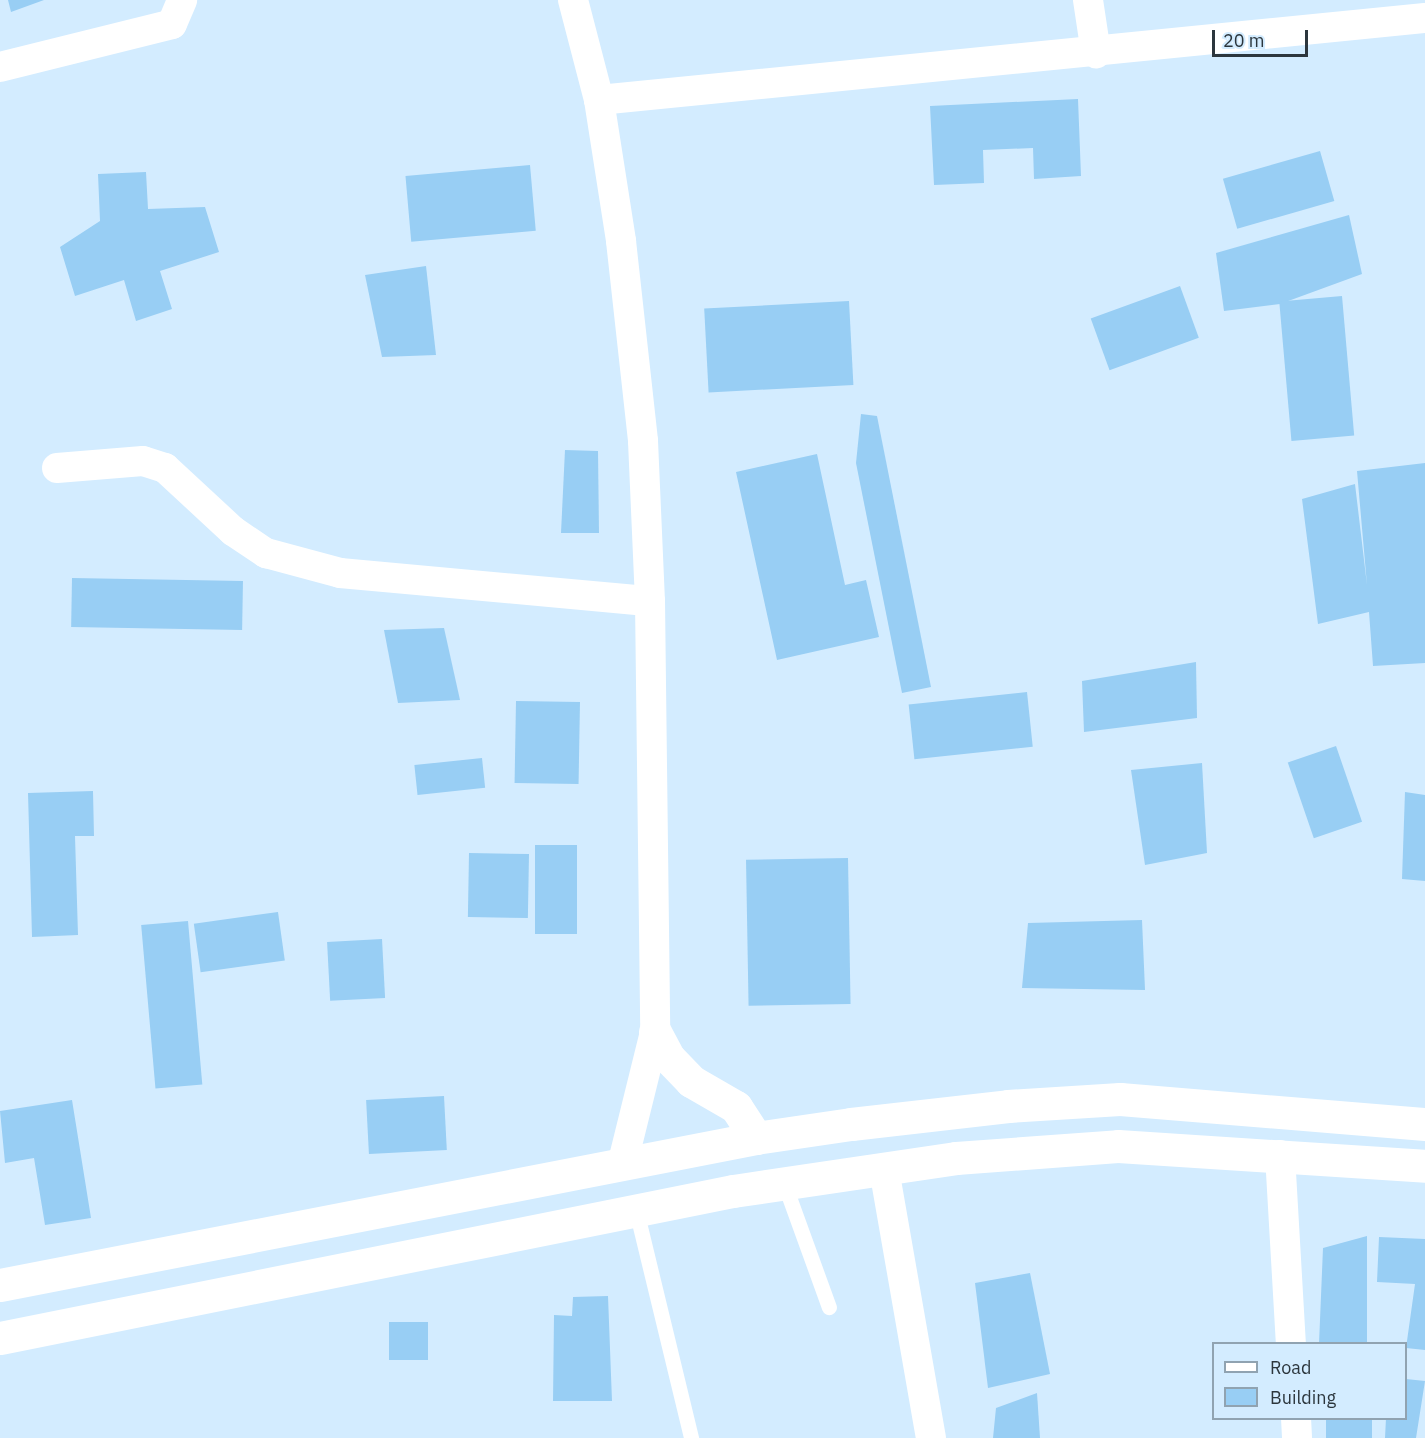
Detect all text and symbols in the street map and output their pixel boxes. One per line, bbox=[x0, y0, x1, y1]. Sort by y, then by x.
scale bar bbox=[1215, 18, 1311, 56]
text: 20 m bbox=[1223, 29, 1265, 52]
legend bbox=[1212, 1342, 1407, 1420]
text: Road bbox=[1270, 1356, 1311, 1379]
text: Building bbox=[1270, 1386, 1336, 1409]

